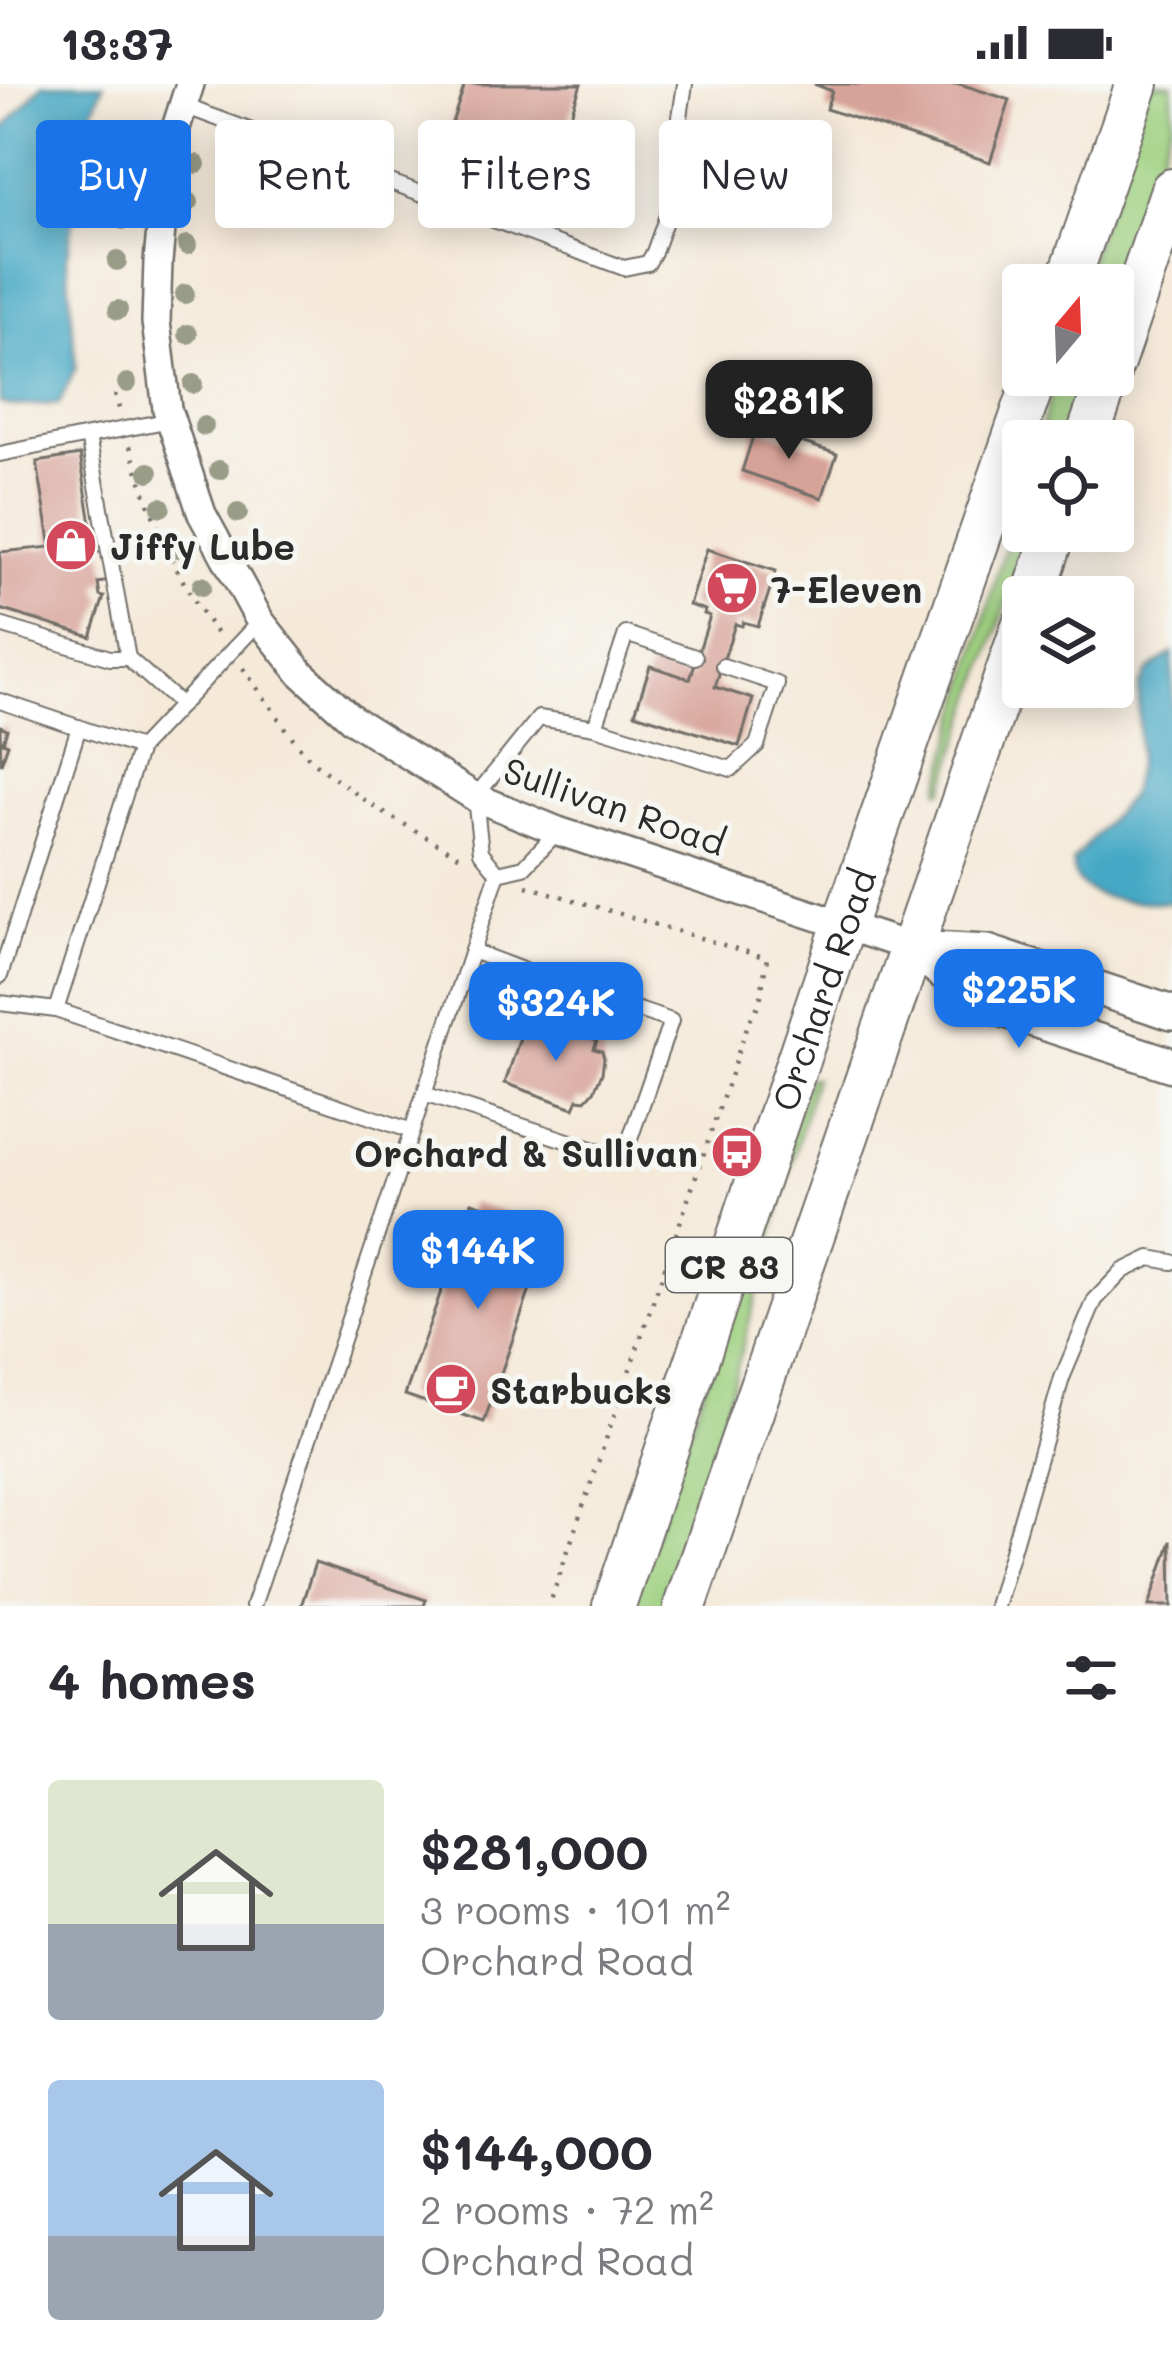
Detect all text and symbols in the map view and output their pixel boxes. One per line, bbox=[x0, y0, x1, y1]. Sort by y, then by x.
text: 13:37 bbox=[60, 13, 173, 71]
chip: Buy bbox=[36, 120, 191, 228]
chip: Rent bbox=[215, 120, 394, 228]
chip: Filters bbox=[418, 120, 635, 228]
chip: New bbox=[659, 120, 832, 228]
north arrow bbox=[1002, 264, 1134, 396]
map controls bbox=[1002, 264, 1134, 708]
pin: $281K bbox=[705, 360, 873, 462]
text: $281K bbox=[732, 373, 846, 424]
button: locate bbox=[1002, 420, 1134, 552]
shop icon: Jiffy Lube bbox=[43, 517, 99, 573]
place label: Jiffy Lube bbox=[110, 522, 295, 570]
supermarket icon: 7-Eleven bbox=[704, 560, 760, 616]
place label: 7-Eleven bbox=[771, 565, 922, 612]
button: layers bbox=[1002, 576, 1134, 708]
street label: Sullivan Road bbox=[498, 745, 732, 865]
street label: Orchard Road bbox=[759, 862, 885, 1116]
pin: $225K bbox=[935, 949, 1103, 1051]
pin: $324K bbox=[472, 962, 640, 1064]
text: $225K bbox=[961, 962, 1077, 1013]
text: $324K bbox=[496, 975, 616, 1026]
bus stop icon: Orchard & Sullivan bbox=[709, 1124, 765, 1180]
place label: Orchard & Sullivan bbox=[354, 1129, 698, 1176]
pin: $144K bbox=[394, 1210, 562, 1312]
text: $144K bbox=[420, 1223, 536, 1274]
road number: CR 83 bbox=[666, 1238, 792, 1292]
cafe icon: Starbucks bbox=[423, 1361, 479, 1417]
place label: Starbucks bbox=[490, 1366, 672, 1413]
text: 4 homes bbox=[48, 1645, 256, 1712]
icon: filters bbox=[1058, 1645, 1124, 1711]
text: $281,000 bbox=[420, 1816, 648, 1883]
icon: home bbox=[144, 1828, 288, 1972]
text: 3 rooms · 101 m² bbox=[420, 1883, 730, 1934]
text: Orchard Road bbox=[420, 1934, 694, 1985]
text: $144,000 bbox=[420, 2116, 653, 2183]
icon: home bbox=[144, 2128, 288, 2272]
text: 2 rooms · 72 m² bbox=[420, 2183, 714, 2234]
text: Orchard Road bbox=[420, 2234, 694, 2285]

